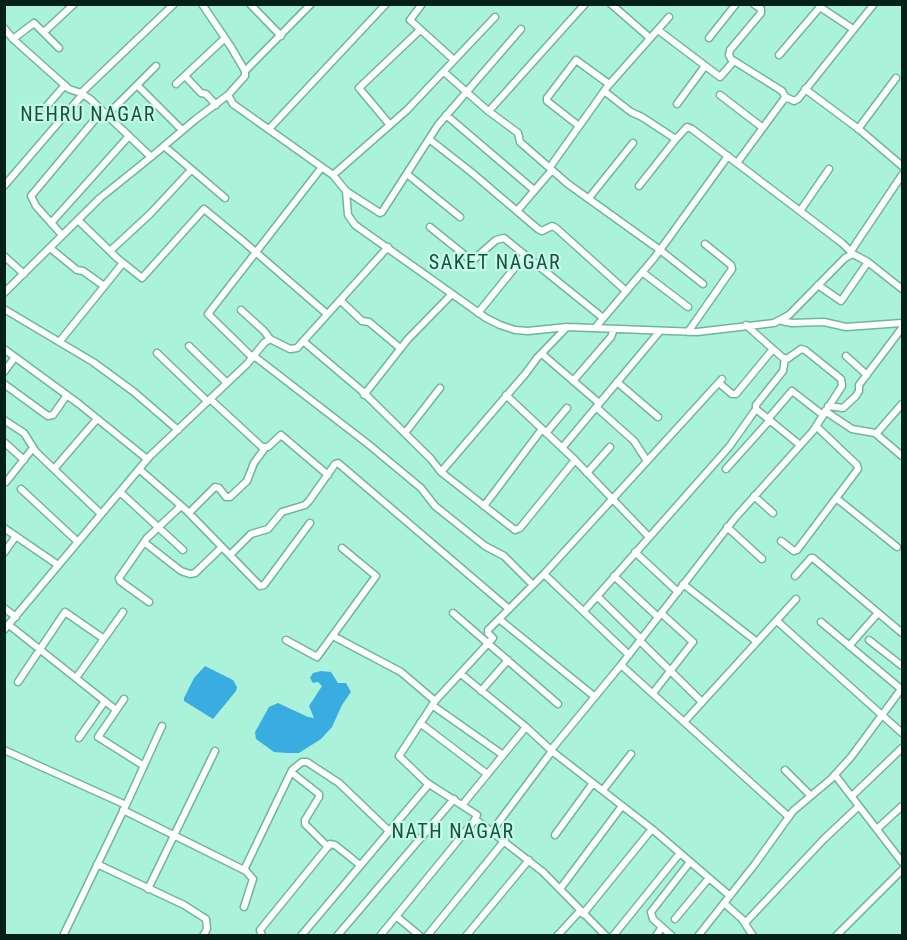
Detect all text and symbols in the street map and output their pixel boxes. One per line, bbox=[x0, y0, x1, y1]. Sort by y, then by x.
district label: NEHRU NAGAR bbox=[20, 104, 156, 128]
district label: SAKET NAGAR bbox=[429, 252, 561, 276]
district label: NATH NAGAR bbox=[391, 821, 515, 845]

